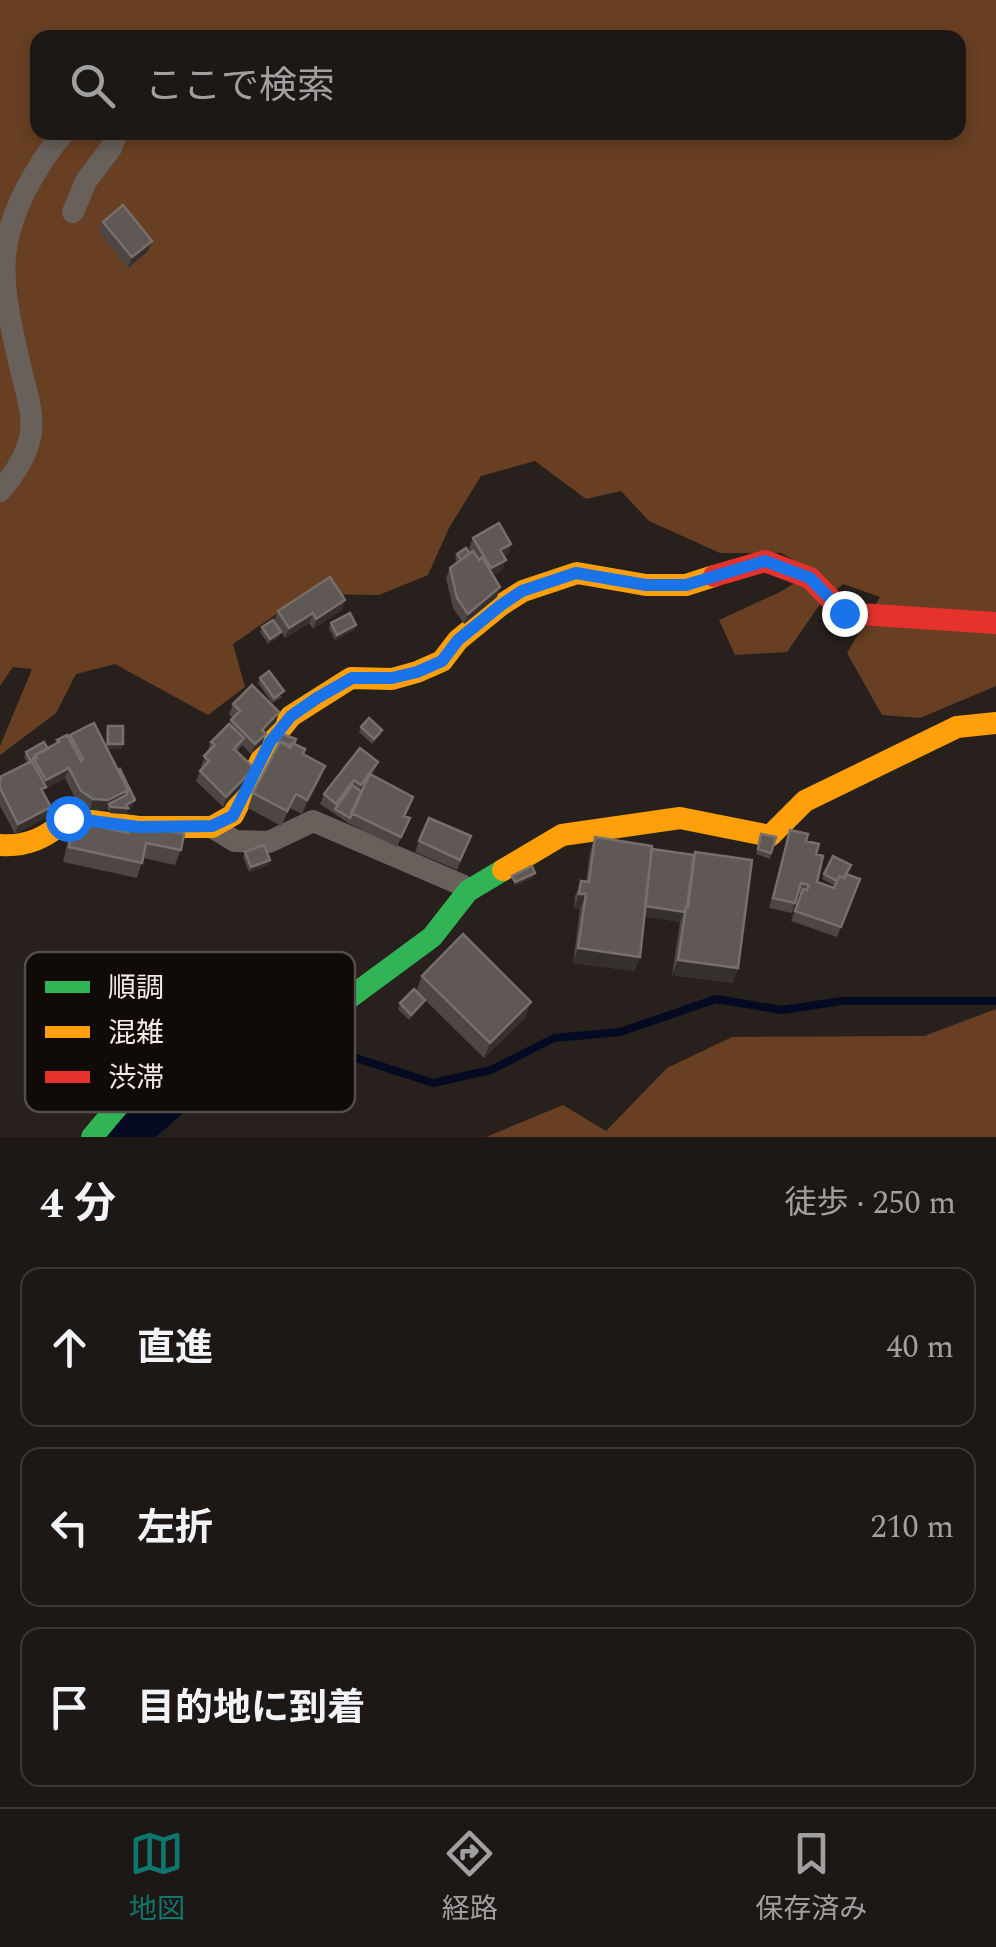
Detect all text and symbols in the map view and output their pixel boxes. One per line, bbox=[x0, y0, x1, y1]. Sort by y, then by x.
search box bbox=[30, 30, 966, 140]
icon: search bbox=[65, 58, 120, 113]
text: ここで検索 bbox=[145, 58, 335, 116]
route end bbox=[822, 591, 868, 637]
route start bbox=[46, 796, 92, 842]
legend bbox=[25, 952, 355, 1112]
text: 順調 bbox=[108, 967, 164, 1010]
text: 混雑 bbox=[108, 1012, 164, 1055]
text: 渋滞 bbox=[108, 1057, 164, 1100]
text: 4 分 bbox=[40, 1173, 116, 1236]
text: 徒歩 · 250 m bbox=[784, 1179, 956, 1228]
icon: ahead bbox=[42, 1320, 97, 1375]
text: 直進 bbox=[137, 1320, 213, 1378]
text: 40 m bbox=[886, 1323, 954, 1372]
icon: left bbox=[42, 1500, 97, 1555]
text: 左折 bbox=[137, 1500, 213, 1558]
text: 210 m bbox=[870, 1503, 954, 1552]
icon: arrive bbox=[42, 1680, 97, 1735]
text: 目的地に到着 bbox=[137, 1680, 365, 1738]
tab: 地図 bbox=[129, 1826, 185, 1931]
tab: 経路 bbox=[442, 1826, 498, 1931]
tab: 保存済み bbox=[755, 1826, 867, 1931]

